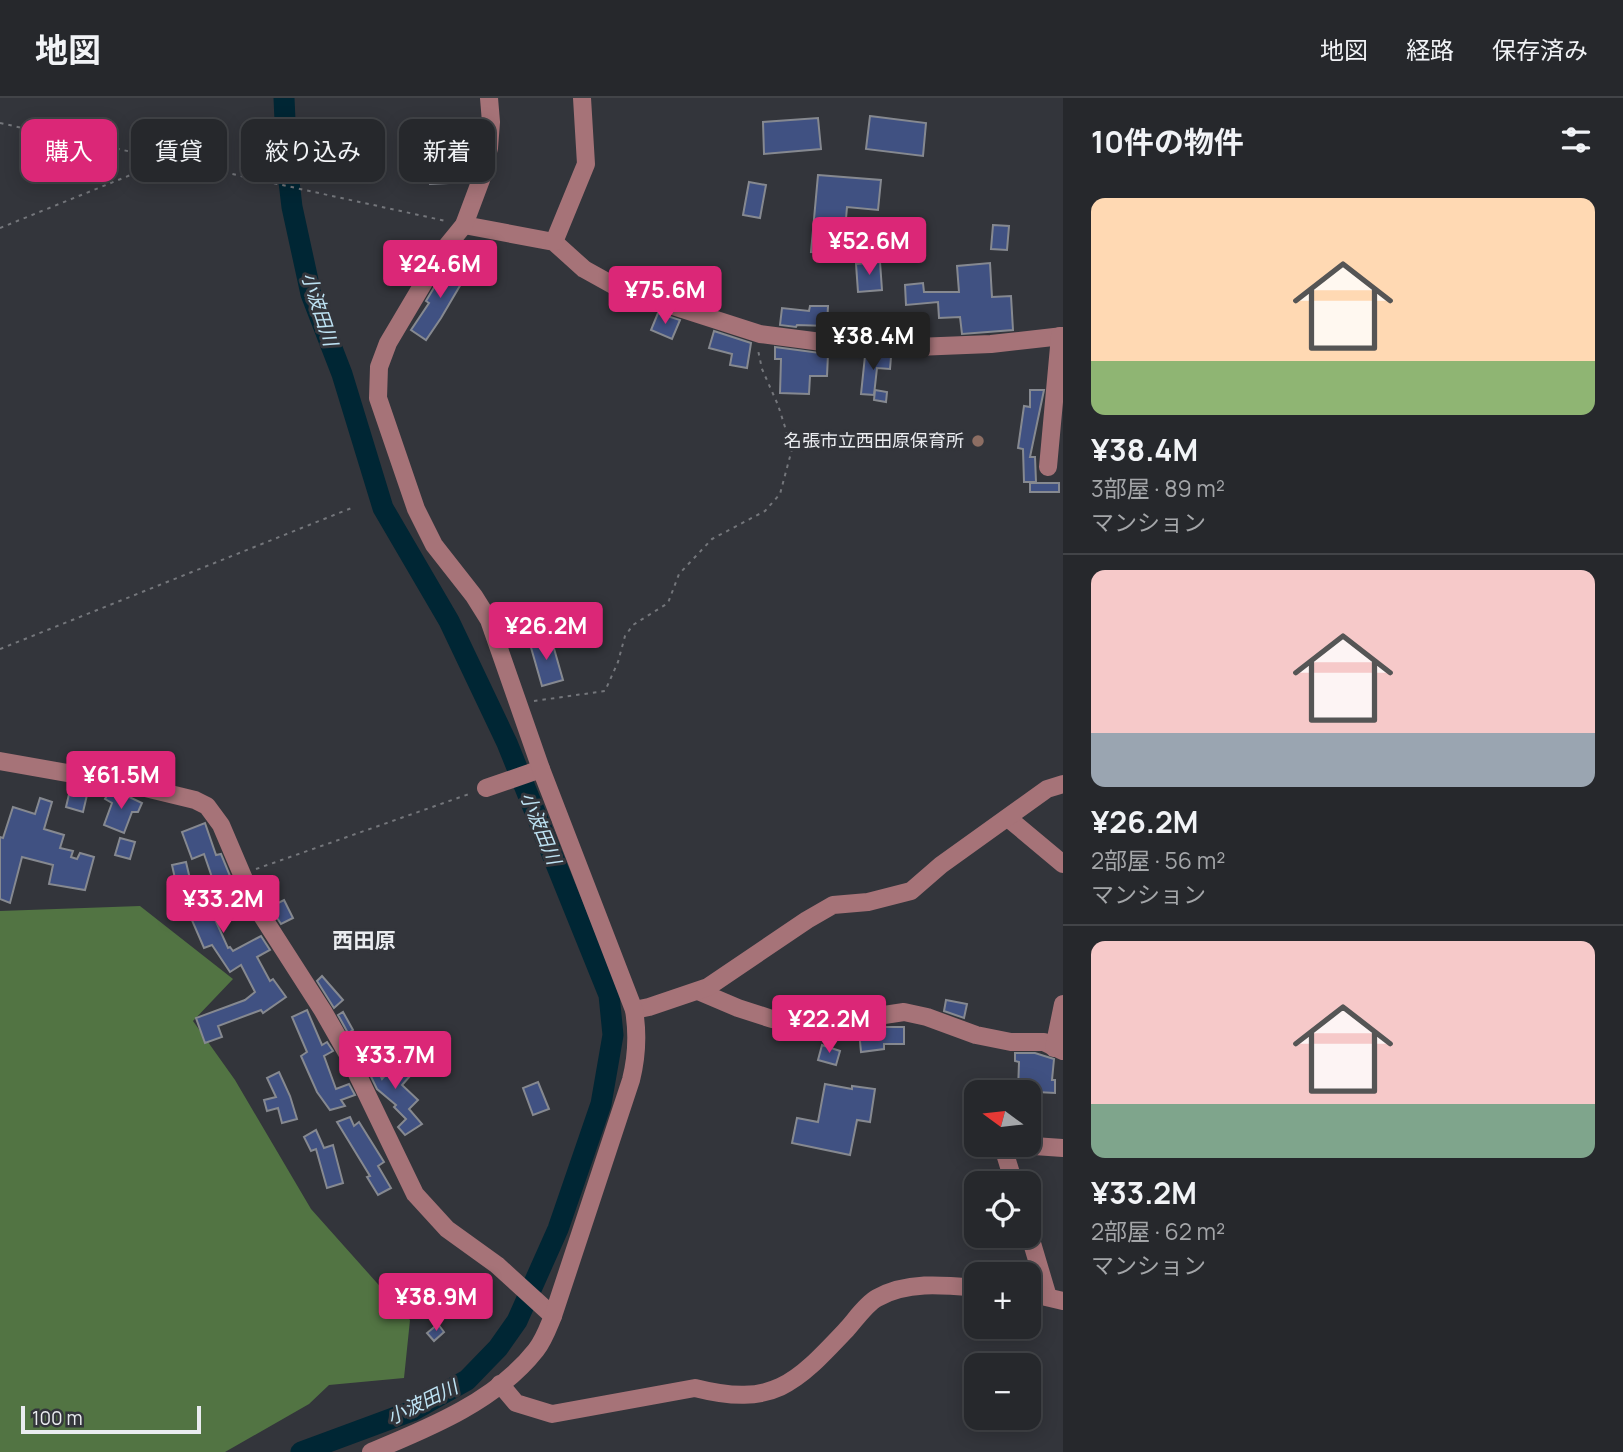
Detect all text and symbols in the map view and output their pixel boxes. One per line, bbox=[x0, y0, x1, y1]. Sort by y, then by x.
text: 地図 bbox=[35, 27, 101, 72]
text: 地図 bbox=[1320, 33, 1368, 66]
text: 経路 bbox=[1406, 33, 1454, 66]
text: 保存済み bbox=[1492, 33, 1588, 66]
chip: 購入 bbox=[21, 119, 117, 182]
chip: 賃貸 bbox=[131, 119, 227, 182]
chip: 絞り込み bbox=[241, 119, 385, 182]
chip: 新着 bbox=[399, 119, 495, 182]
text: 10件の物件 bbox=[1091, 121, 1244, 162]
icon: filters bbox=[1557, 121, 1595, 159]
pin: ¥52.6M bbox=[812, 218, 926, 277]
text: ¥52.6M bbox=[828, 224, 910, 256]
pin: ¥24.6M bbox=[383, 240, 497, 300]
icon: home bbox=[1280, 243, 1406, 369]
text: ¥24.6M bbox=[399, 247, 481, 279]
pin: ¥75.6M bbox=[608, 266, 722, 326]
water label: 小波田川 bbox=[296, 269, 345, 351]
text: ¥75.6M bbox=[625, 273, 705, 305]
pin: ¥38.4M bbox=[816, 313, 930, 372]
text: ¥38.4M bbox=[832, 319, 914, 351]
place label: 名張市立西田原保育所 bbox=[784, 428, 964, 452]
text: ¥38.4M bbox=[1091, 429, 1198, 470]
marker: 名張市立西田原保育所 bbox=[970, 433, 986, 449]
text: 3部屋 · 89 m² bbox=[1091, 472, 1225, 504]
text: マンション bbox=[1091, 506, 1206, 538]
pin: ¥26.2M bbox=[489, 602, 603, 662]
text: ¥26.2M bbox=[505, 609, 587, 641]
icon: home bbox=[1280, 615, 1406, 741]
pin: ¥61.5M bbox=[64, 752, 178, 811]
text: ¥61.5M bbox=[82, 758, 160, 790]
water label: 小波田川 bbox=[515, 788, 568, 870]
text: ¥26.2M bbox=[1091, 801, 1198, 842]
text: 2部屋 · 56 m² bbox=[1091, 844, 1225, 876]
pin: ¥33.2M bbox=[166, 876, 280, 935]
text: マンション bbox=[1091, 878, 1206, 910]
text: ¥33.2M bbox=[182, 882, 264, 914]
district label: 西田原 bbox=[333, 926, 396, 954]
icon: home bbox=[1280, 986, 1406, 1112]
pin: ¥22.2M bbox=[772, 996, 886, 1055]
text: ¥22.2M bbox=[788, 1002, 870, 1034]
pin: ¥33.7M bbox=[338, 1032, 452, 1091]
text: ¥33.7M bbox=[355, 1038, 435, 1070]
north arrow bbox=[964, 1080, 1041, 1157]
map controls bbox=[964, 1080, 1041, 1430]
button: locate bbox=[964, 1171, 1041, 1248]
text: ¥33.2M bbox=[1091, 1172, 1197, 1213]
text: 2部屋 · 62 m² bbox=[1091, 1215, 1225, 1247]
text: マンション bbox=[1091, 1249, 1206, 1281]
button: + bbox=[964, 1262, 1041, 1339]
pin: ¥38.9M bbox=[379, 1274, 493, 1333]
text: ¥38.9M bbox=[395, 1280, 477, 1312]
button: − bbox=[964, 1353, 1041, 1430]
water label: 小波田川 bbox=[382, 1373, 464, 1430]
scale bar bbox=[21, 1403, 201, 1435]
text: 100 m bbox=[32, 1405, 83, 1431]

